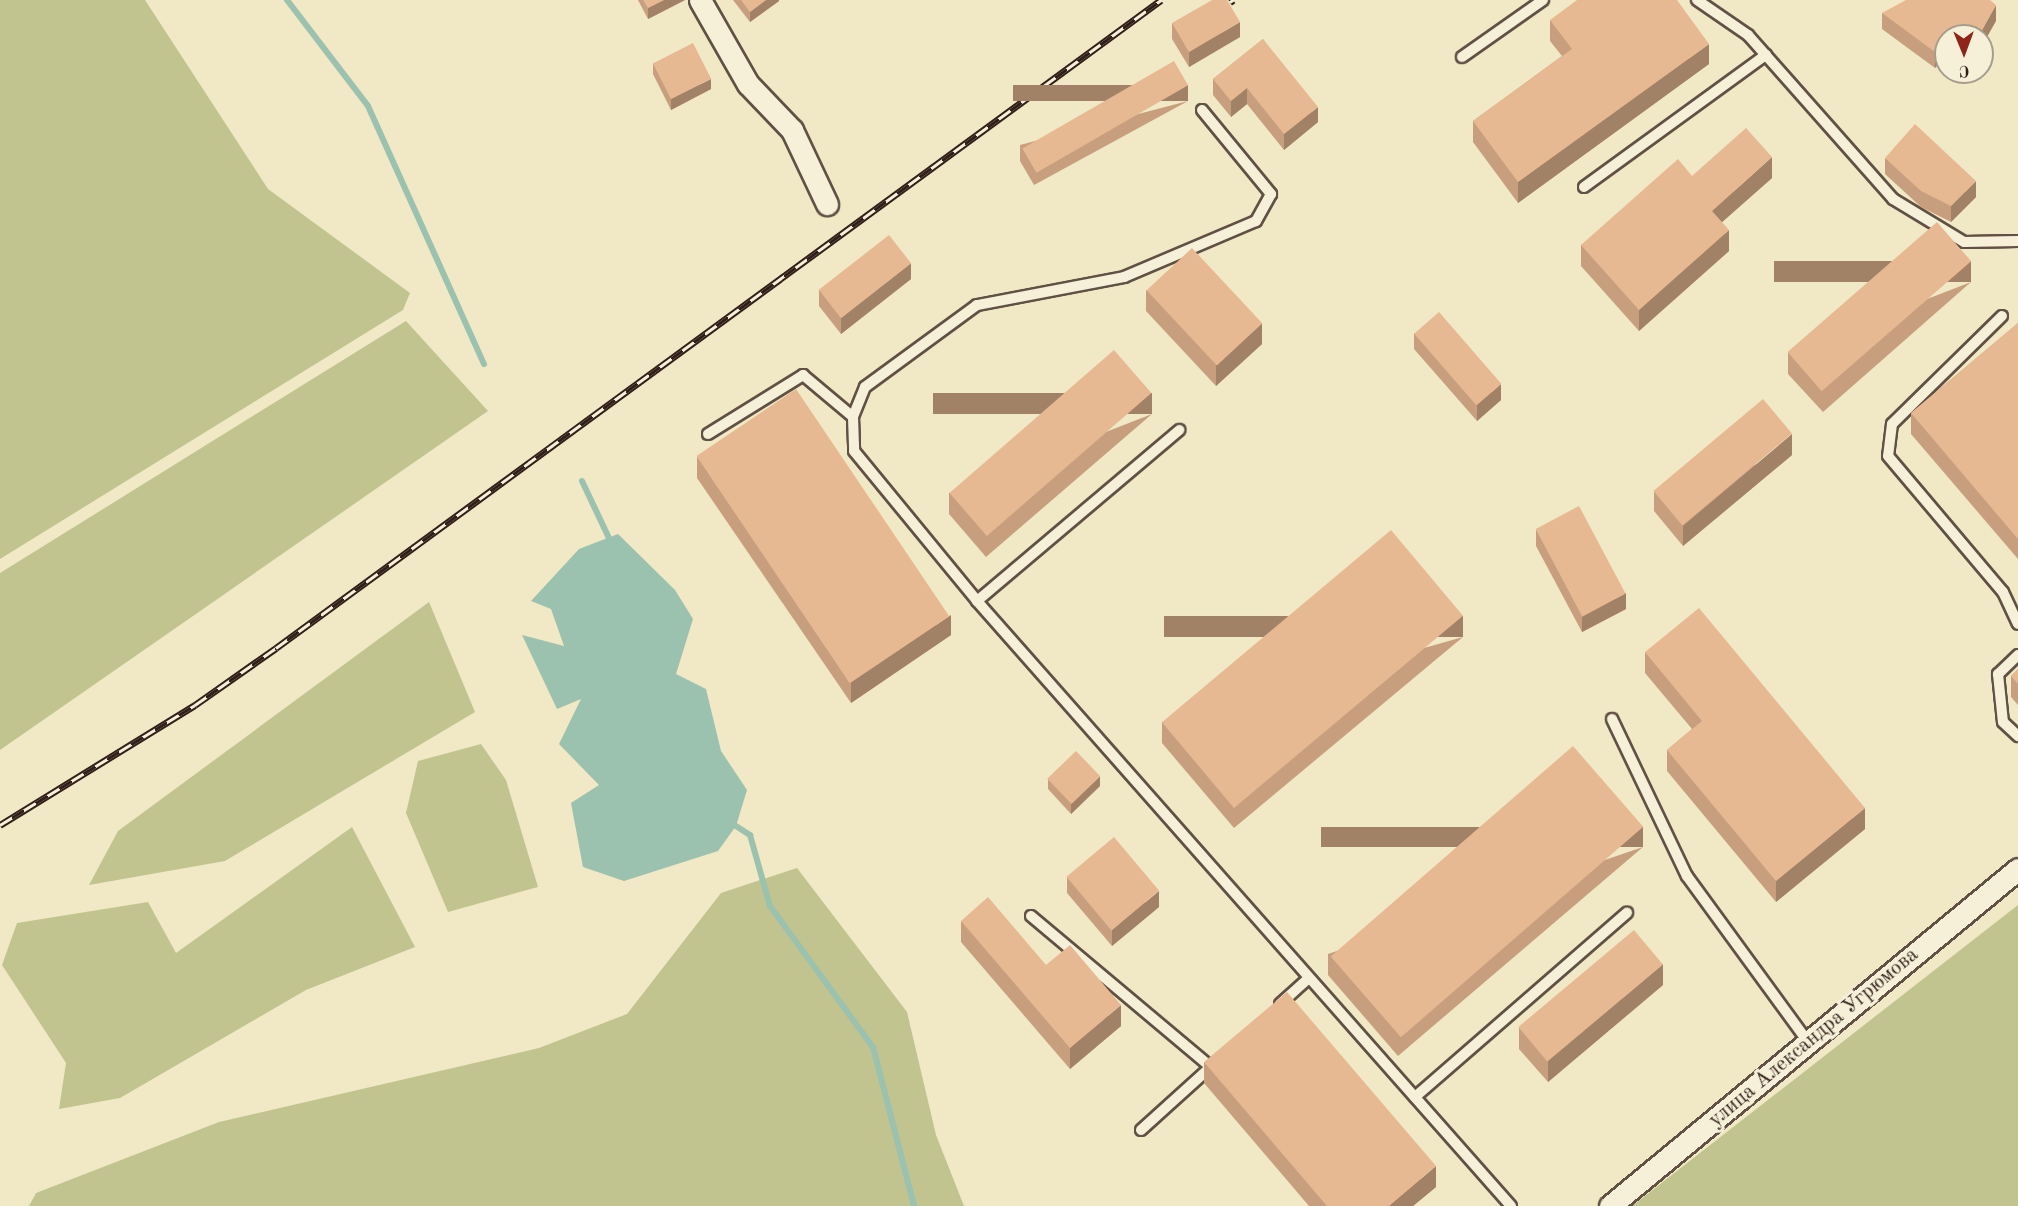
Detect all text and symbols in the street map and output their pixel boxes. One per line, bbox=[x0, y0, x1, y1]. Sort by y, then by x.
north arrow bbox=[1934, 24, 1994, 84]
text: С bbox=[1959, 62, 1970, 78]
street label: улица Александра Угрюмова bbox=[1704, 943, 1924, 1133]

